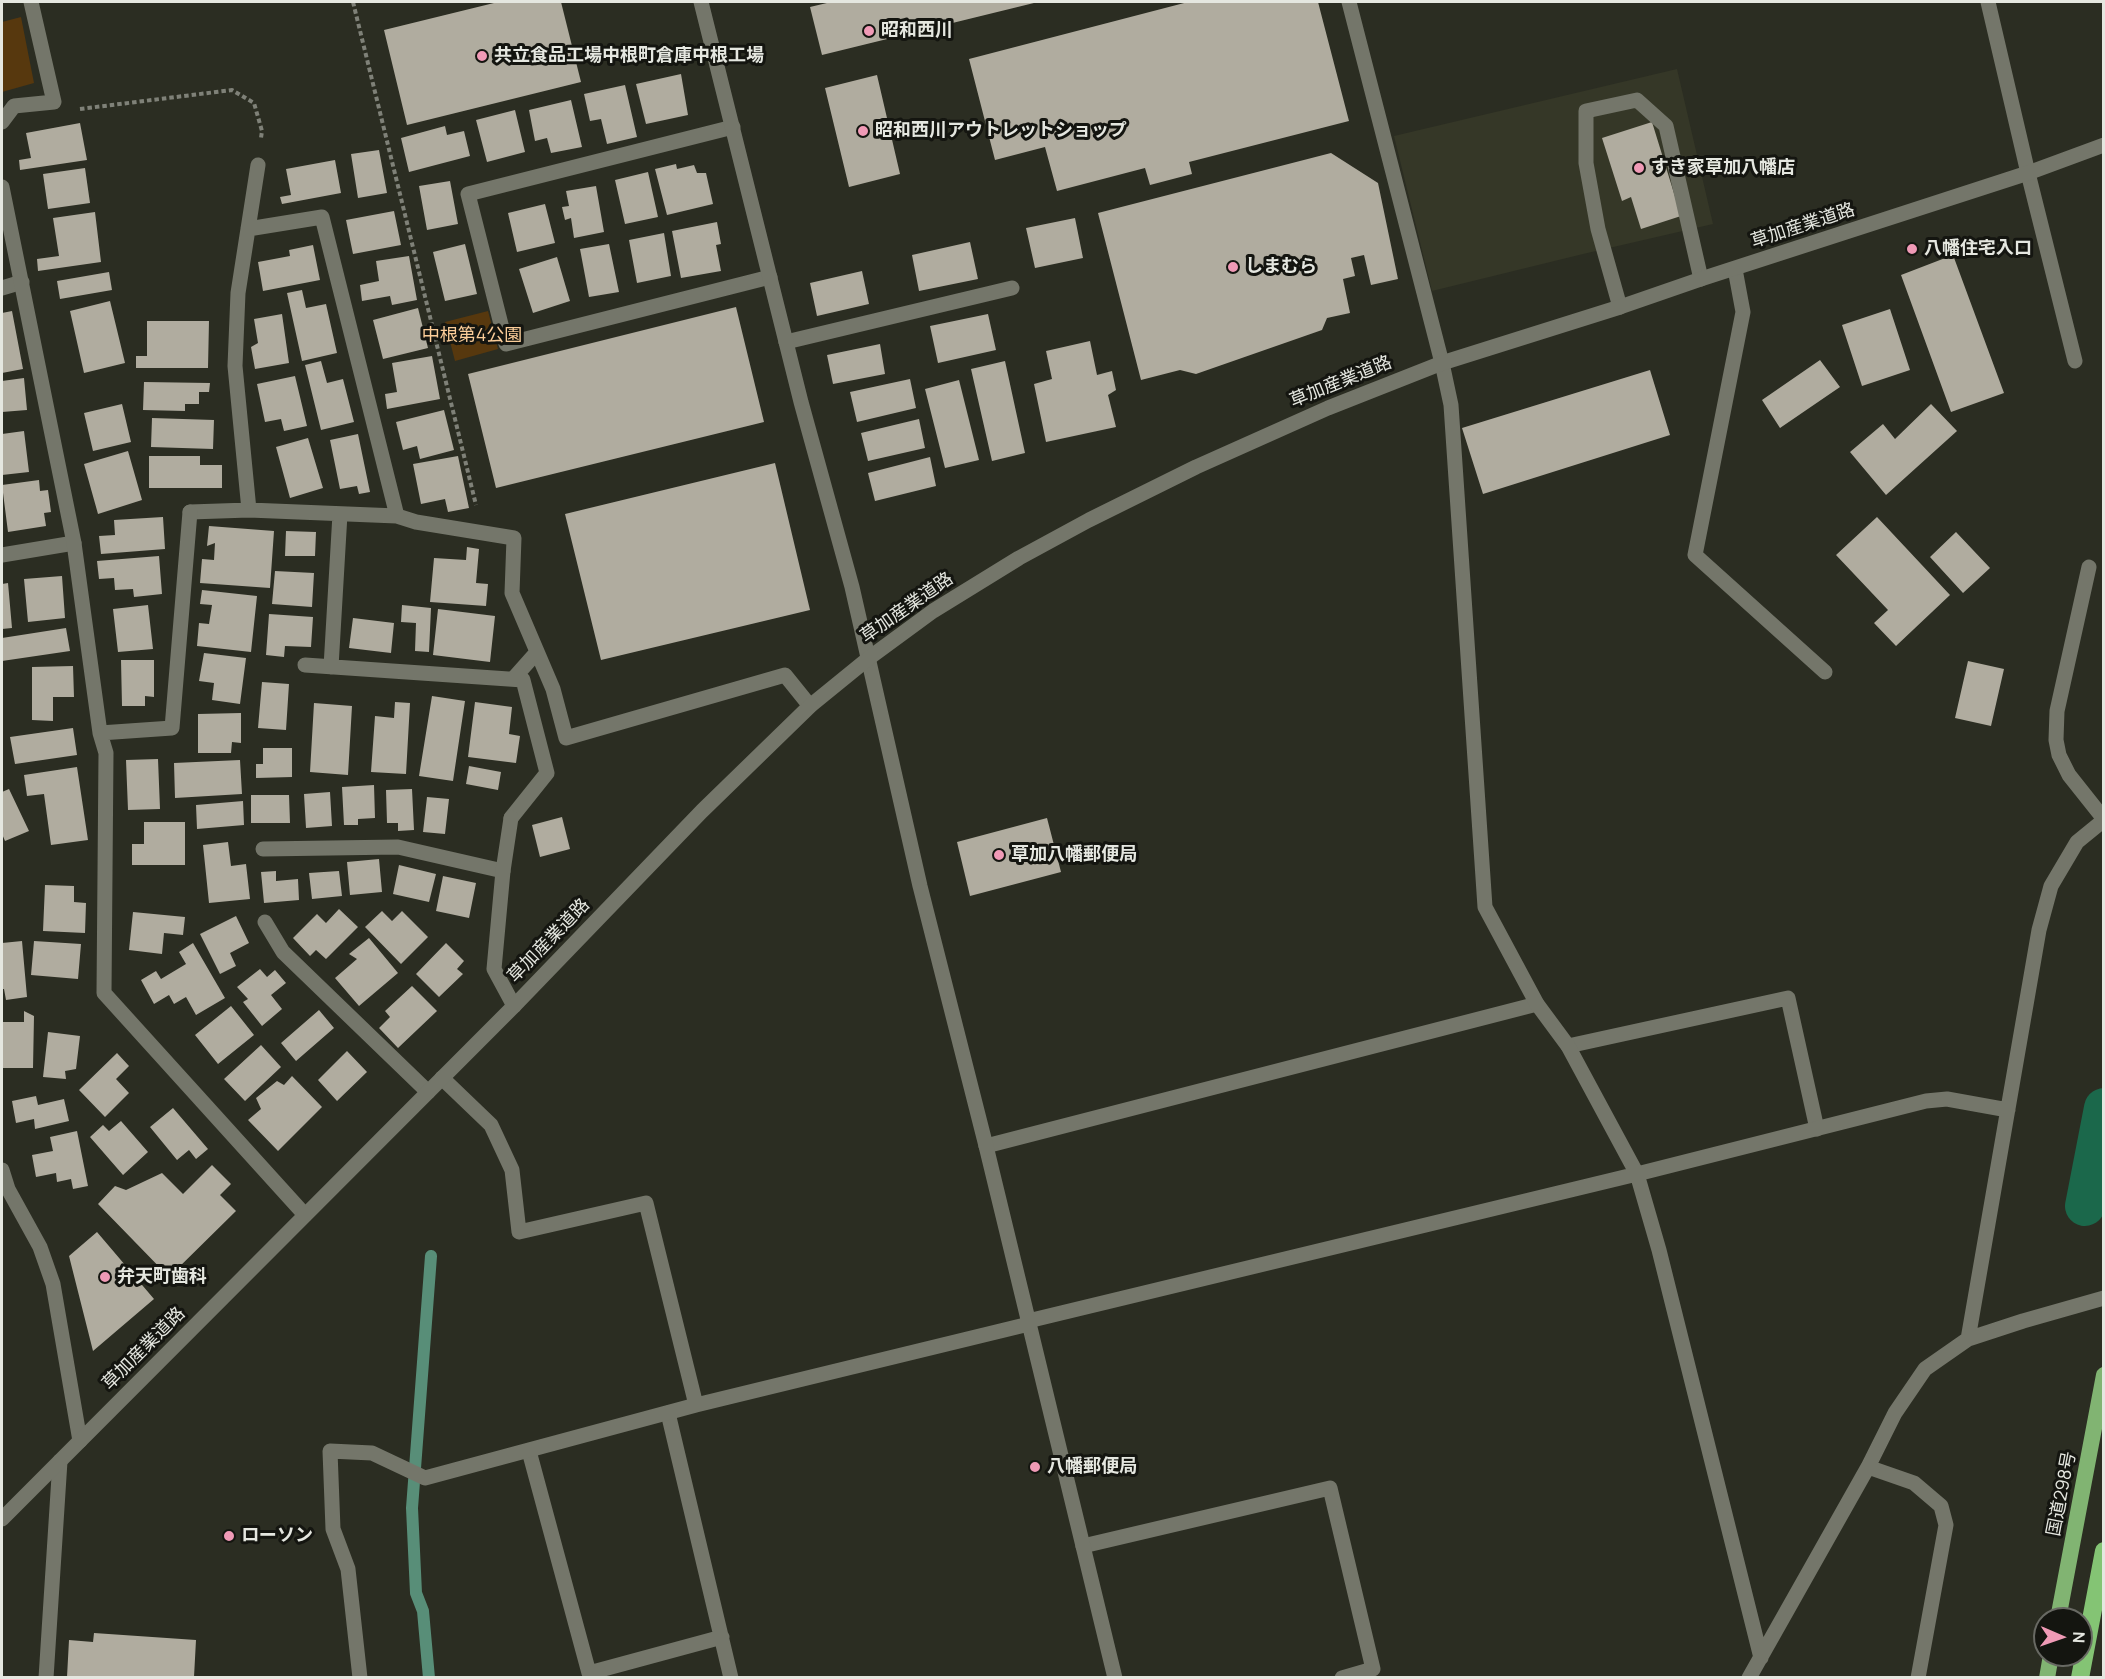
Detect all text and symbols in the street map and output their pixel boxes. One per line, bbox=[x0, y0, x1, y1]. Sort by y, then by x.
place label: 昭和西川 bbox=[881, 20, 953, 42]
marker: 昭和西川 bbox=[862, 24, 876, 38]
place label: 共立食品工場中根町倉庫中根工場 bbox=[494, 45, 764, 67]
marker: 共立食品工場中根町倉庫中根工場 bbox=[475, 49, 489, 63]
place label: 昭和西川アウトレットショップ bbox=[875, 120, 1127, 142]
marker: 昭和西川アウトレットショップ bbox=[856, 124, 870, 138]
place label: すき家草加八幡店 bbox=[1651, 157, 1795, 179]
marker: すき家草加八幡店 bbox=[1632, 161, 1646, 175]
street label: 草加産業道路 bbox=[1748, 199, 1858, 253]
place label: 八幡住宅入口 bbox=[1924, 238, 2032, 260]
marker: 八幡住宅入口 bbox=[1905, 242, 1919, 256]
place label: しまむら bbox=[1245, 256, 1317, 278]
marker: しまむら bbox=[1226, 260, 1240, 274]
park label: 中根第4公園 bbox=[422, 325, 522, 347]
street label: 草加産業道路 bbox=[1287, 352, 1395, 412]
street label: 草加産業道路 bbox=[857, 568, 957, 648]
place label: 草加八幡郵便局 bbox=[1011, 844, 1137, 866]
marker: 草加八幡郵便局 bbox=[992, 848, 1006, 862]
street label: 草加産業道路 bbox=[504, 895, 594, 987]
place label: 弁天町歯科 bbox=[117, 1266, 207, 1288]
marker: 弁天町歯科 bbox=[98, 1270, 112, 1284]
street label: 草加産業道路 bbox=[98, 1303, 190, 1395]
street label: 国道298号 bbox=[2043, 1450, 2081, 1538]
place label: 八幡郵便局 bbox=[1047, 1456, 1137, 1478]
marker: 八幡郵便局 bbox=[1028, 1460, 1042, 1474]
place label: ローソン bbox=[241, 1525, 313, 1547]
marker: ローソン bbox=[222, 1529, 236, 1543]
north arrow bbox=[2033, 1607, 2093, 1667]
text: N bbox=[2068, 1631, 2090, 1644]

